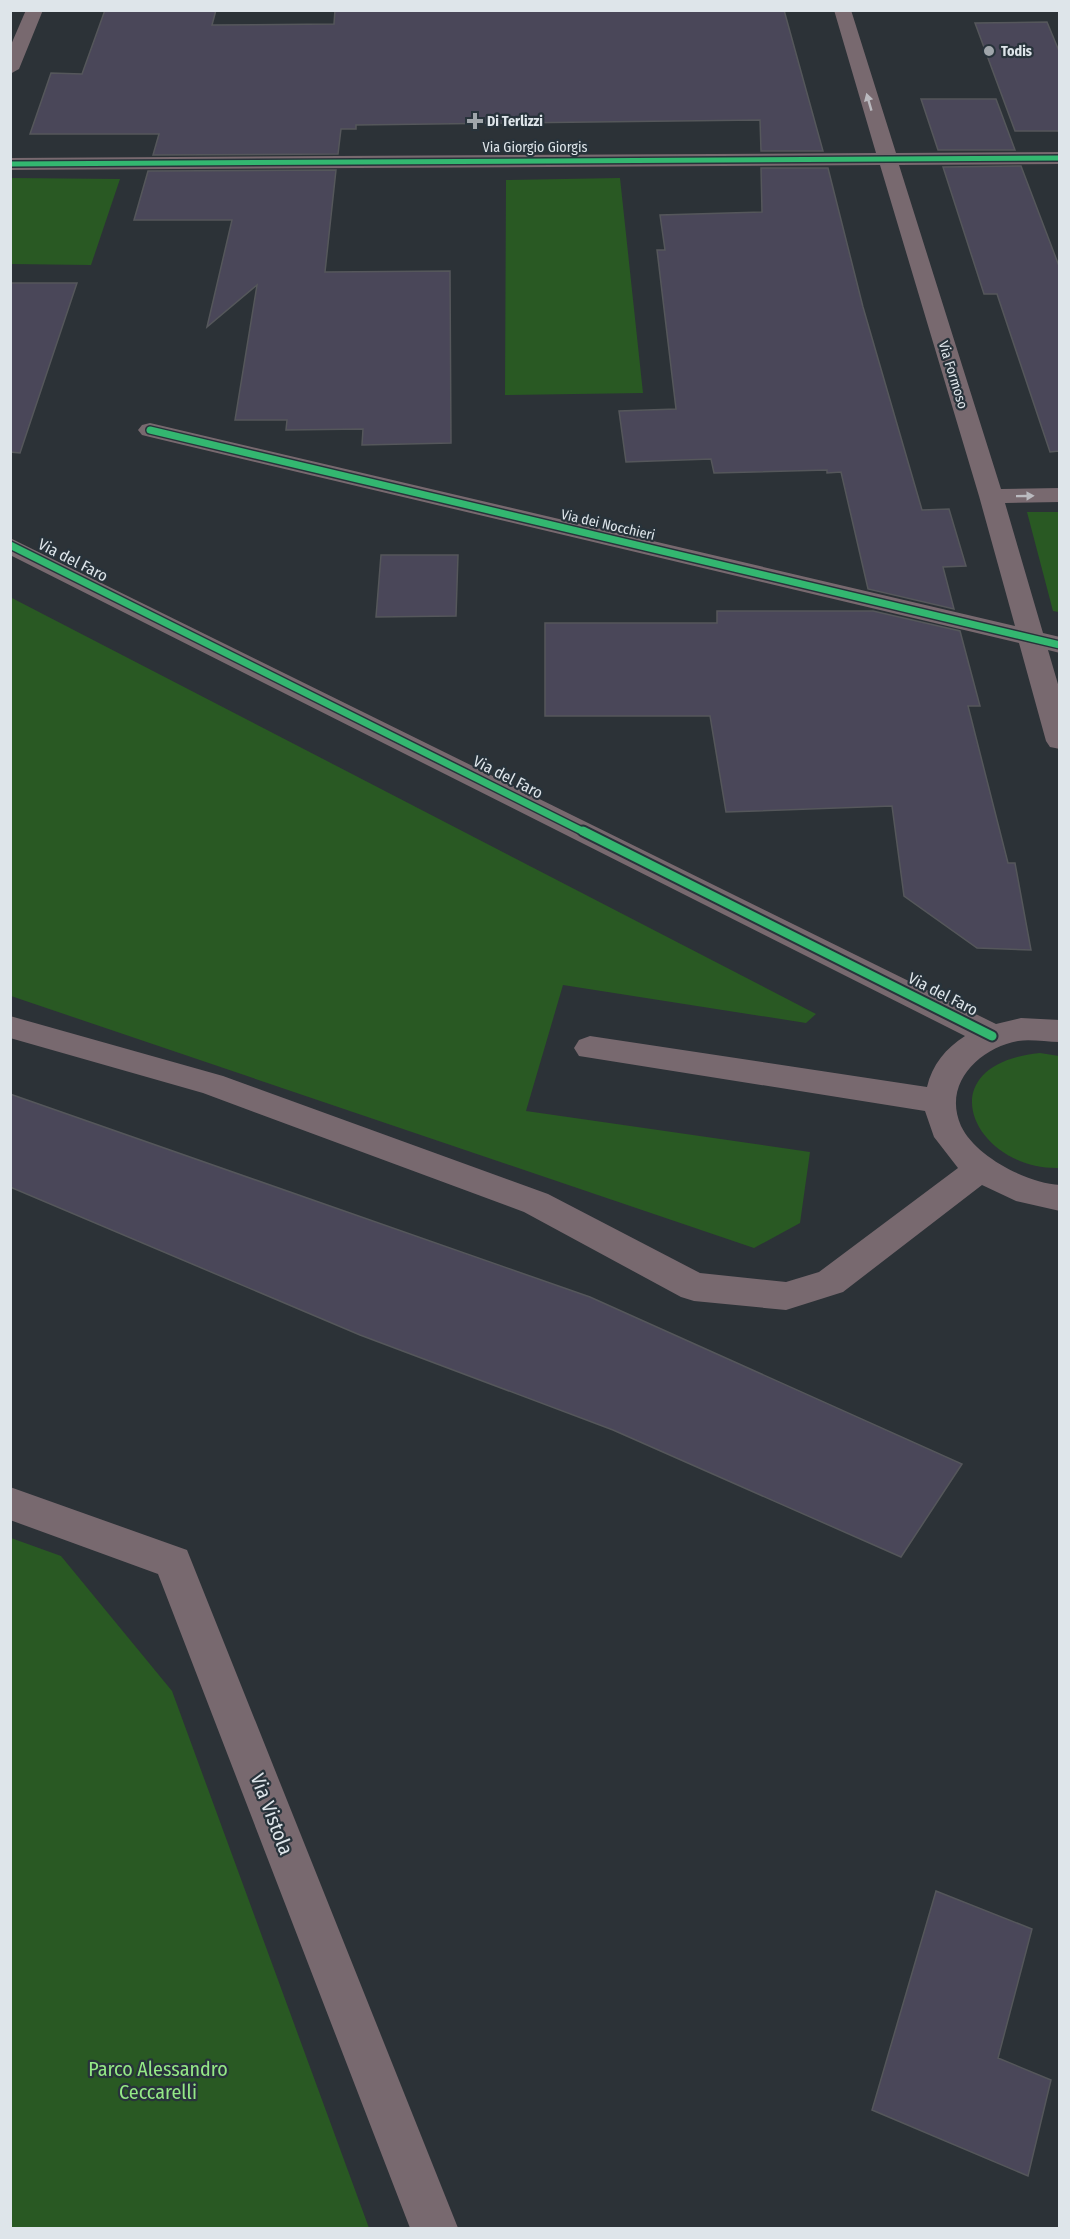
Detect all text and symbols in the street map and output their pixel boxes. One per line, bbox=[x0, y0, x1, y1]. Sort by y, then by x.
place label: Todis bbox=[1001, 43, 1032, 60]
marker: Todis bbox=[982, 44, 996, 58]
one-way arrow bbox=[864, 93, 873, 111]
place label: Di Terlizzi bbox=[487, 113, 543, 130]
marker: Di Terlizzi bbox=[468, 114, 482, 128]
street label: Via Giorgio Giorgis bbox=[483, 139, 587, 156]
street label: Via Formoso bbox=[935, 339, 971, 411]
one-way arrow bbox=[1016, 491, 1035, 501]
street label: Via dei Nocchieri bbox=[559, 506, 657, 544]
street label: Via del Faro bbox=[35, 534, 111, 586]
street label: Via del Faro bbox=[470, 751, 546, 803]
street label: Via del Faro bbox=[905, 968, 981, 1020]
street label: Via Vistola bbox=[246, 1770, 298, 1858]
park label: Parco Alessandro Ceccarelli bbox=[88, 2057, 228, 2104]

